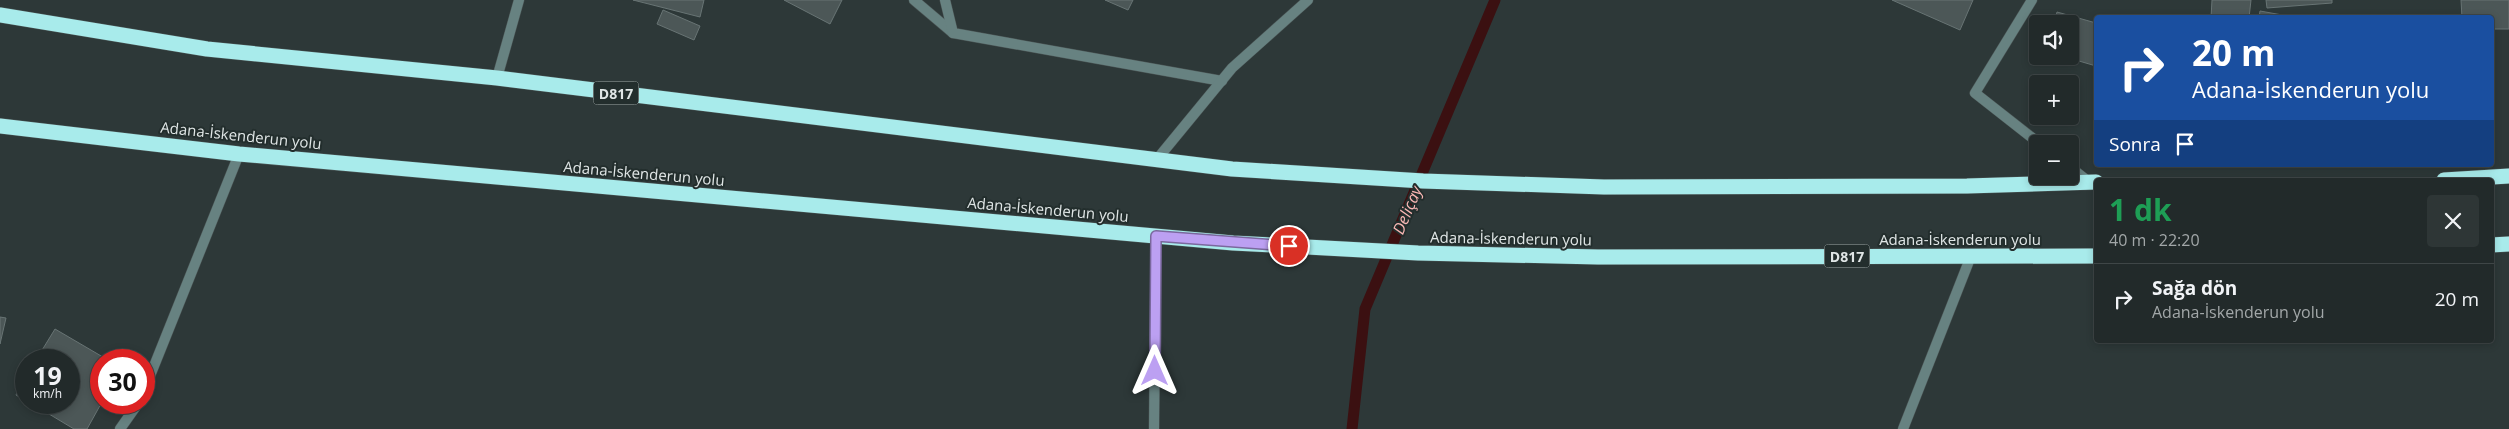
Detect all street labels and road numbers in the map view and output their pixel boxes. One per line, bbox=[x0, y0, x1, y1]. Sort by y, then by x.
road number: D817 bbox=[594, 82, 638, 105]
street label: Adana-İskenderun yolu bbox=[160, 117, 322, 153]
street label: Adana-İskenderun yolu bbox=[563, 156, 725, 190]
street label: Adana-İskenderun yolu bbox=[967, 192, 1129, 226]
street label: Adana-İskenderun yolu bbox=[1430, 227, 1592, 249]
street label: Adana-İskenderun yolu bbox=[1879, 229, 2041, 249]
road number: D817 bbox=[1824, 245, 1870, 268]

